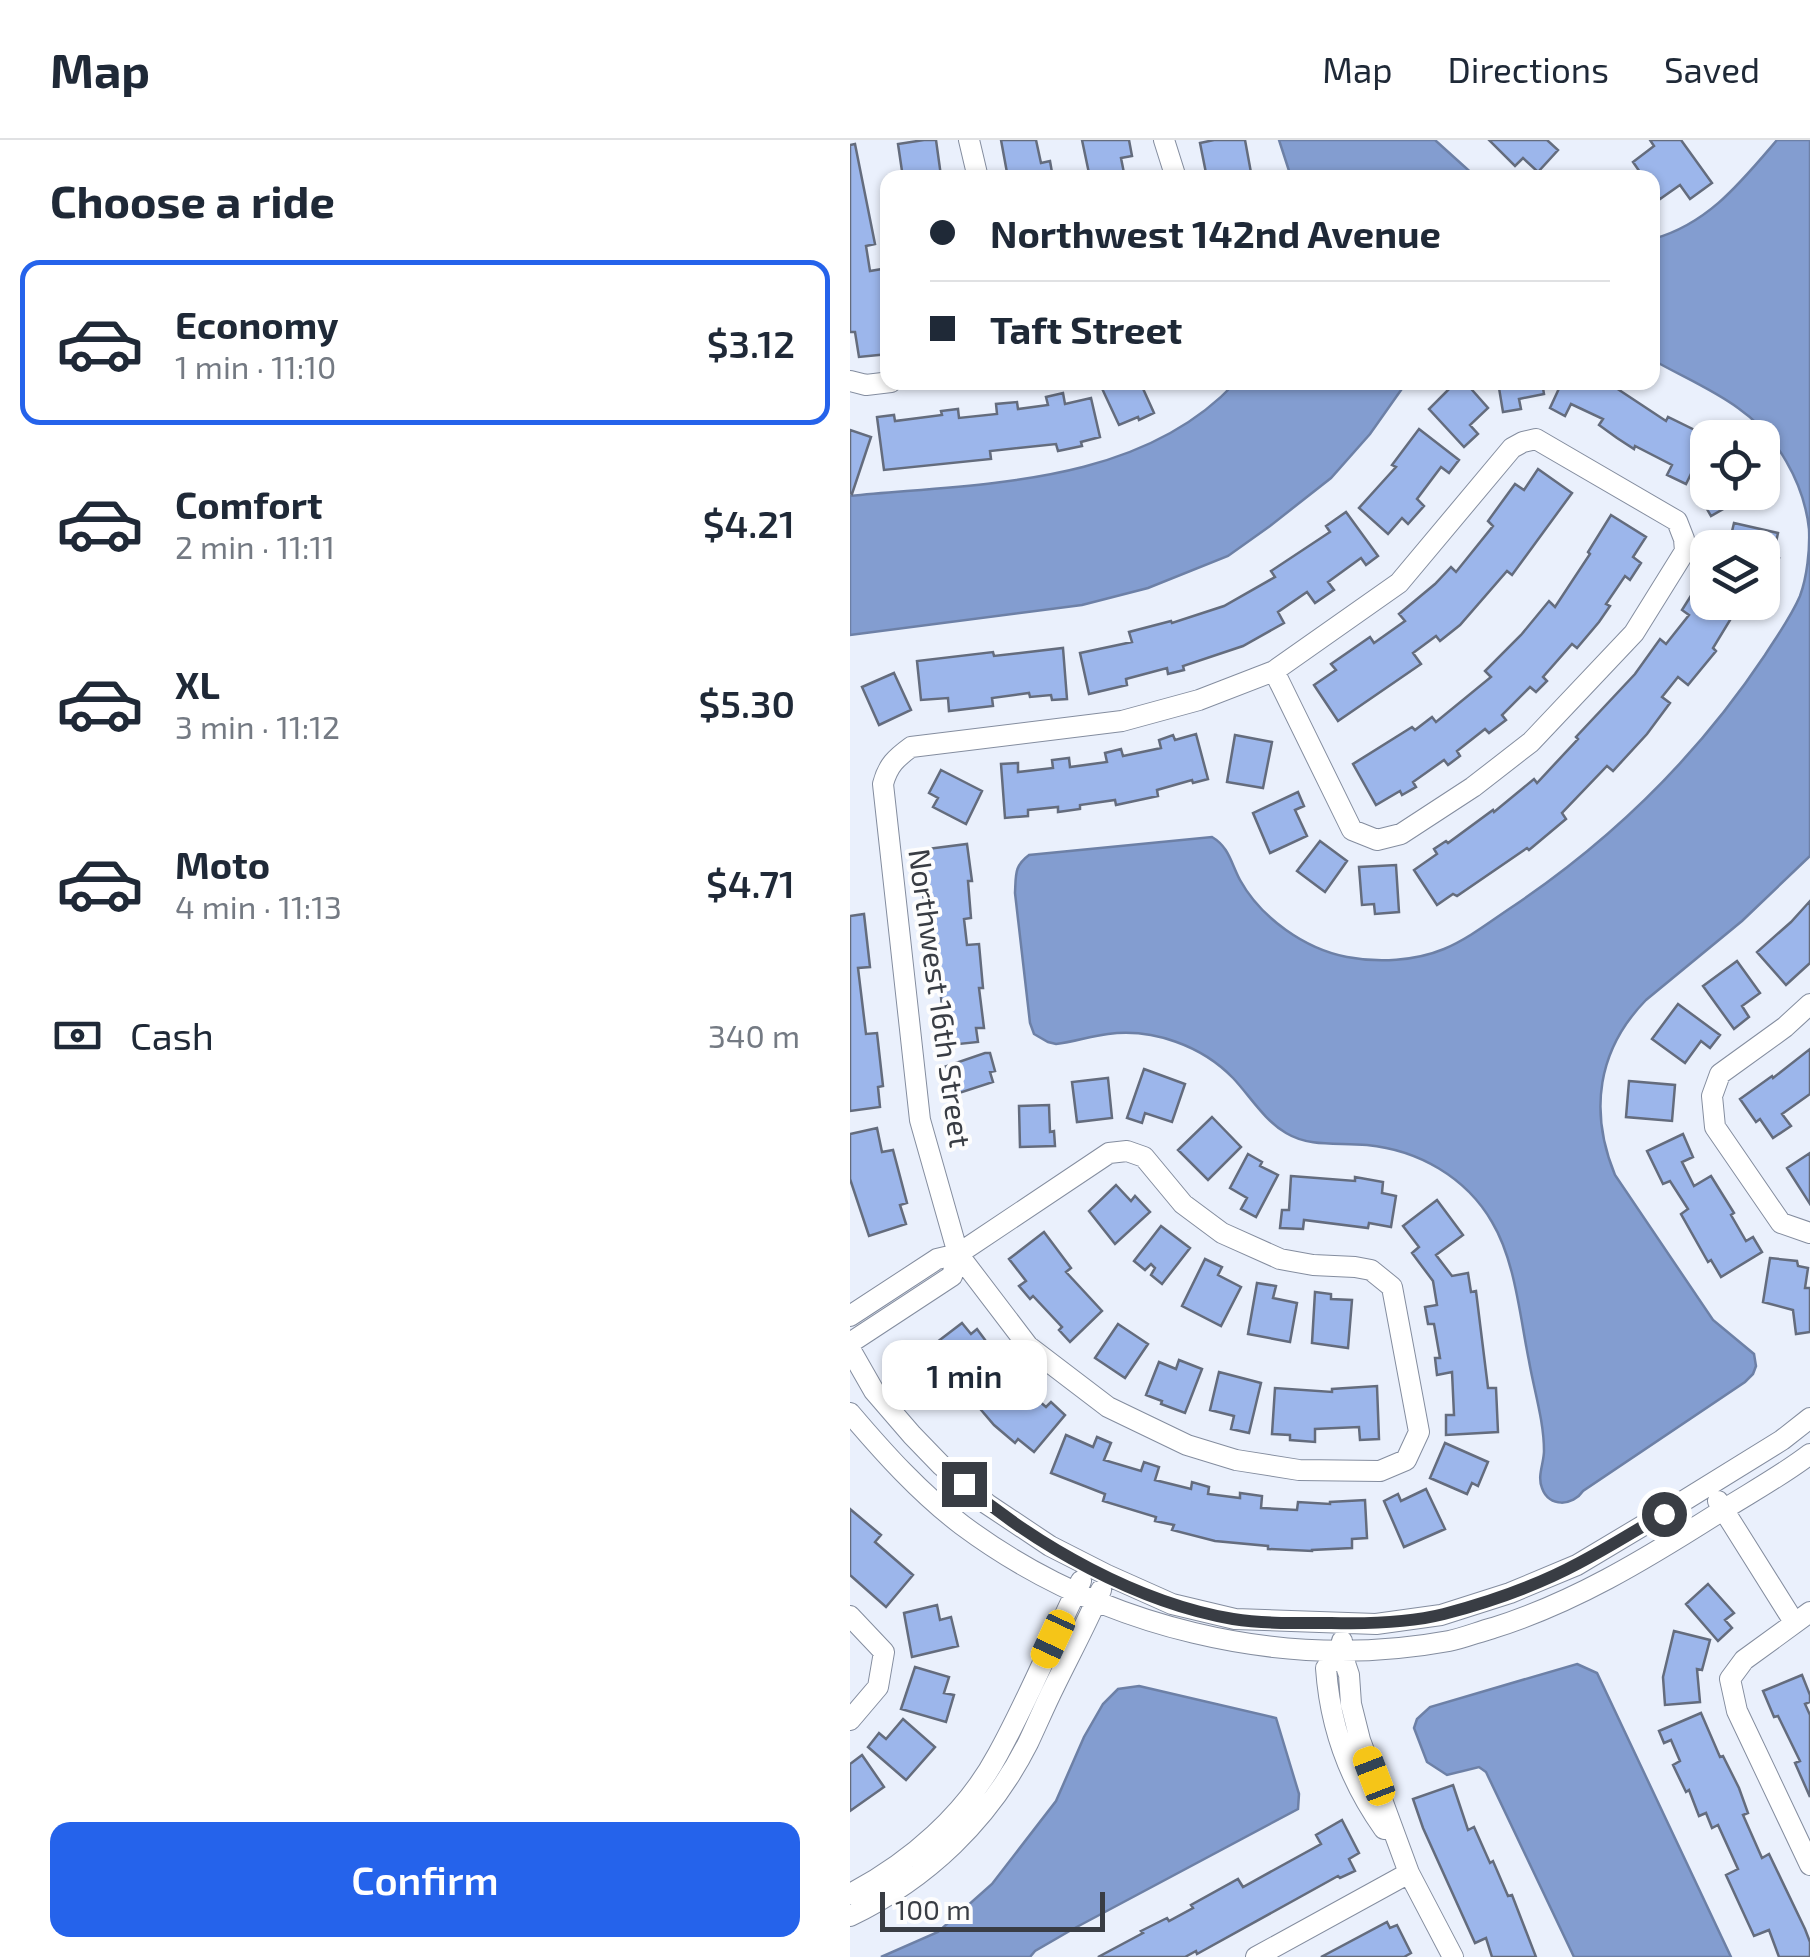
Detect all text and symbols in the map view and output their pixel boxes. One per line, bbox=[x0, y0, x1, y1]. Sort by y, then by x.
text: Map bbox=[50, 40, 150, 98]
text: Map bbox=[1322, 48, 1393, 90]
text: Directions bbox=[1448, 48, 1609, 90]
text: Saved bbox=[1664, 48, 1760, 90]
text: Choose a ride bbox=[50, 173, 335, 227]
text: Northwest 142nd Avenue bbox=[990, 210, 1441, 256]
icon: car bbox=[55, 298, 145, 388]
text: Economy bbox=[175, 301, 339, 347]
text: Taft Street bbox=[990, 306, 1182, 352]
text: $3.12 bbox=[707, 320, 795, 366]
text: 1 min · 11:10 bbox=[175, 347, 336, 385]
map controls bbox=[1690, 420, 1780, 620]
button: locate bbox=[1690, 420, 1780, 510]
icon: car bbox=[55, 478, 145, 568]
text: Comfort bbox=[175, 481, 323, 527]
text: $4.21 bbox=[703, 500, 795, 546]
text: 2 min · 11:11 bbox=[175, 527, 335, 565]
button: layers bbox=[1690, 530, 1780, 620]
icon: car bbox=[55, 658, 145, 748]
text: XL bbox=[175, 661, 220, 707]
text: $5.30 bbox=[699, 680, 795, 726]
text: 3 min · 11:12 bbox=[175, 707, 340, 745]
icon: car bbox=[55, 838, 145, 928]
text: Moto bbox=[175, 841, 270, 887]
street label: Northwest 16th Street bbox=[902, 846, 980, 1150]
text: $4.71 bbox=[706, 860, 795, 906]
text: 4 min · 11:13 bbox=[175, 887, 342, 925]
icon: cash bbox=[50, 1008, 105, 1063]
text: Cash bbox=[130, 1012, 214, 1058]
text: 340 m bbox=[708, 1016, 800, 1054]
callout: 1 min bbox=[882, 1339, 1046, 1409]
text: 1 min bbox=[927, 1356, 1002, 1394]
route end bbox=[942, 1462, 987, 1507]
route start bbox=[1642, 1492, 1687, 1537]
car bbox=[1027, 1605, 1079, 1673]
car bbox=[1349, 1743, 1399, 1809]
button: Confirm bbox=[50, 1822, 800, 1937]
scale bar bbox=[880, 1887, 1105, 1932]
text: 100 m bbox=[895, 1892, 971, 1926]

